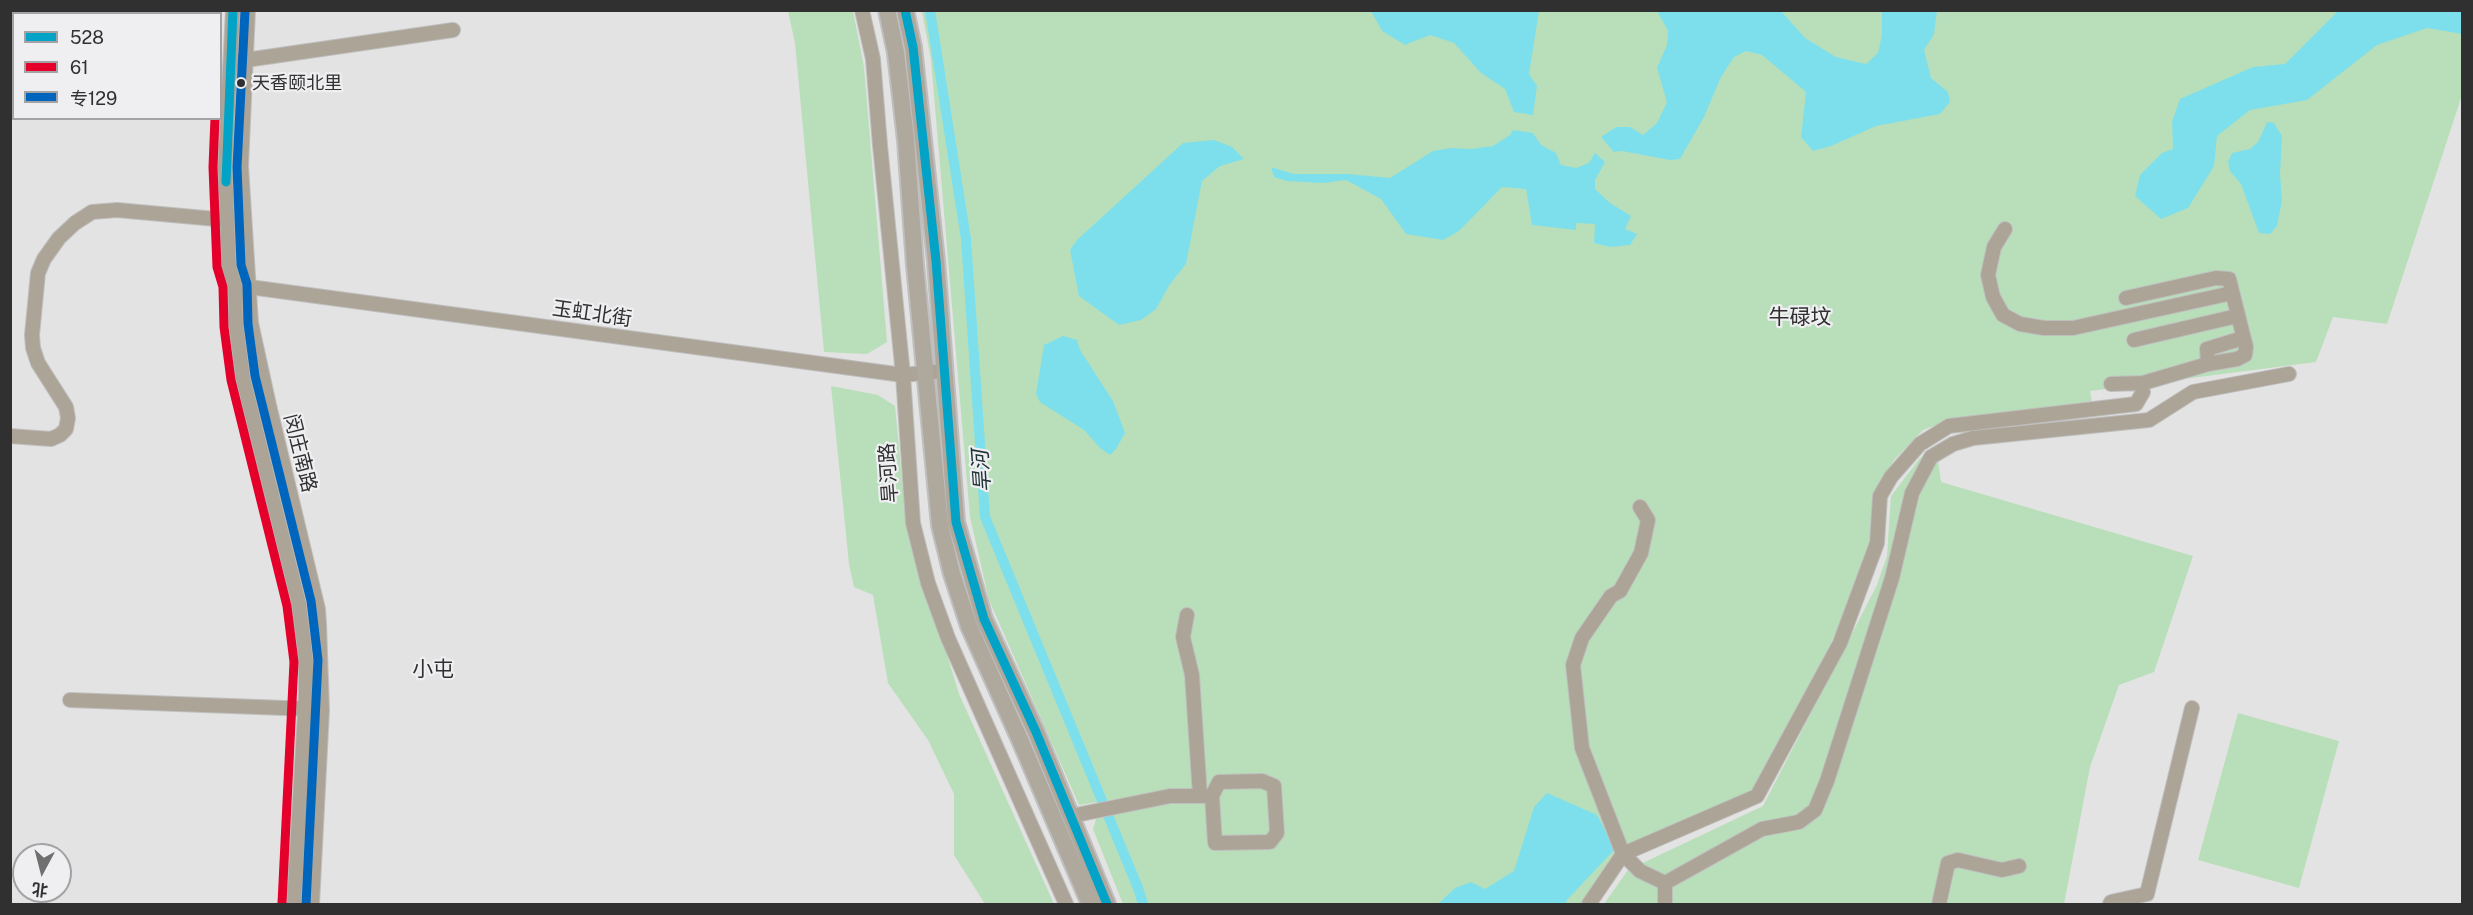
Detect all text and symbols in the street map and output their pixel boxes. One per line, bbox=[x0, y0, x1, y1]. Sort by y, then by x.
legend bbox=[12, 12, 222, 120]
text: 528 bbox=[70, 27, 104, 48]
text: 61 bbox=[70, 57, 89, 78]
place label: 天香颐北里 bbox=[252, 72, 342, 94]
marker: 天香颐北里 bbox=[235, 77, 247, 89]
text: 专129 bbox=[70, 88, 117, 109]
street label: 玉虹北街 bbox=[551, 297, 633, 331]
district label: 牛碌坟 bbox=[1769, 305, 1831, 331]
street label: 闵庄南路 bbox=[279, 411, 321, 495]
street label: 旱河路 bbox=[875, 442, 903, 504]
water label: 旱河 bbox=[968, 449, 996, 493]
district label: 小屯 bbox=[412, 657, 454, 683]
north arrow bbox=[12, 843, 72, 903]
text: 北 bbox=[31, 879, 49, 900]

